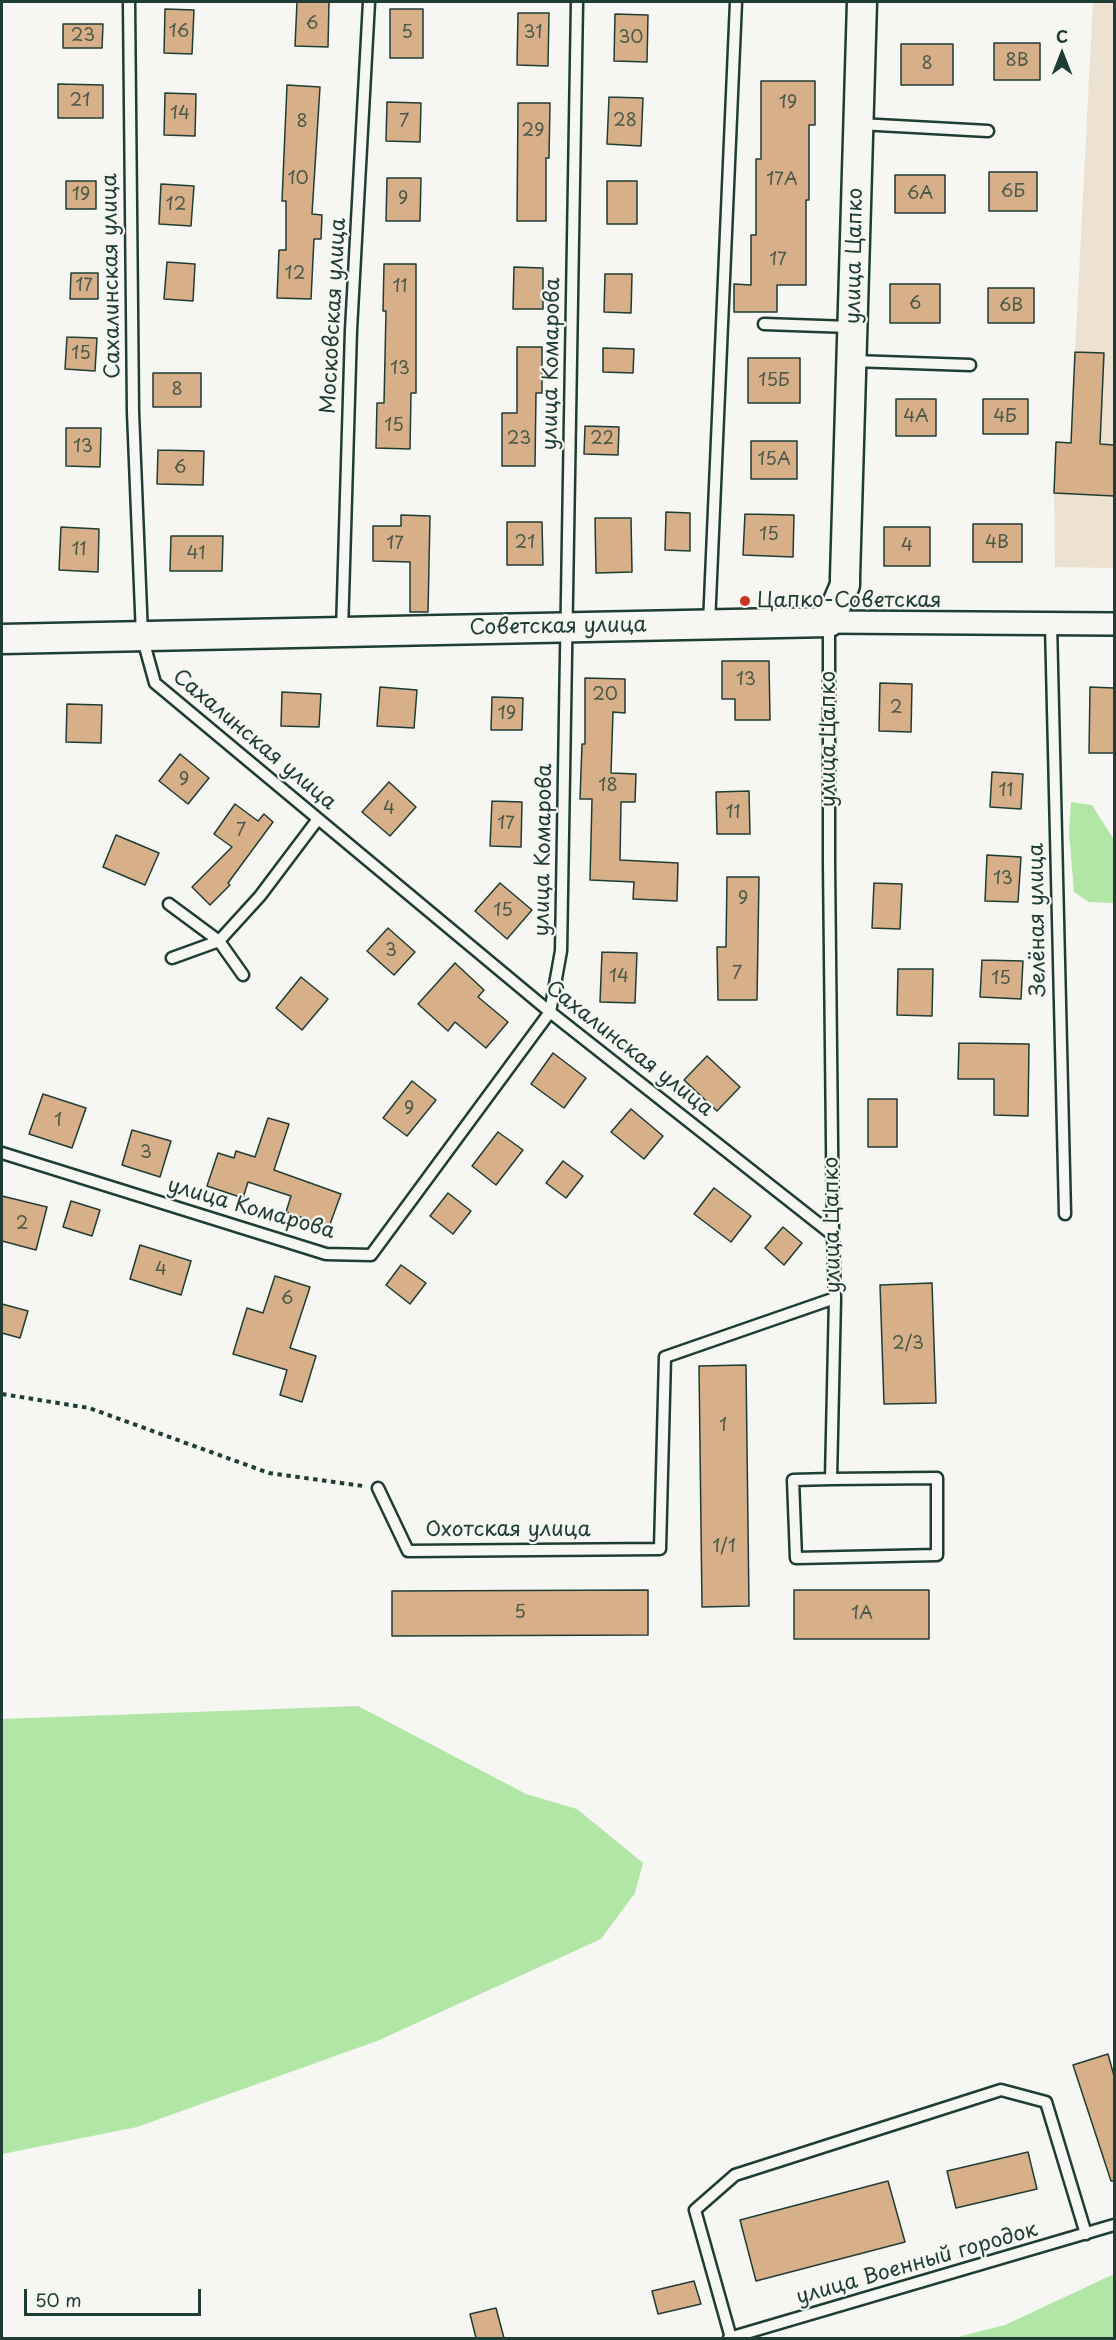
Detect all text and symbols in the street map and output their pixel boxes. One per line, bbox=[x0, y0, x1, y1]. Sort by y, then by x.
house number: 6 bbox=[306, 13, 318, 35]
house number: 16 bbox=[169, 21, 189, 43]
house number: 5 bbox=[401, 22, 413, 44]
house number: 31 bbox=[524, 22, 542, 44]
north arrow bbox=[1032, 24, 1092, 84]
text: С bbox=[1056, 24, 1068, 48]
house number: 23 bbox=[71, 25, 95, 47]
house number: 30 bbox=[618, 27, 644, 49]
house number: 8В bbox=[1005, 50, 1029, 72]
house number: 8 bbox=[921, 53, 933, 75]
house number: 21 bbox=[70, 90, 90, 112]
house number: 19 bbox=[779, 92, 797, 114]
house number: 14 bbox=[170, 103, 190, 125]
house number: 28 bbox=[613, 110, 637, 132]
house number: 8 bbox=[296, 111, 308, 133]
house number: 7 bbox=[399, 111, 409, 133]
house number: 29 bbox=[522, 120, 544, 142]
house number: 10 bbox=[287, 168, 309, 190]
house number: 17А bbox=[766, 169, 798, 191]
street label: Сахалинская улица bbox=[98, 173, 126, 379]
house number: 6Б bbox=[1001, 181, 1025, 203]
house number: 6А bbox=[907, 183, 933, 205]
house number: 19 bbox=[72, 184, 90, 206]
house number: 9 bbox=[398, 188, 408, 210]
street label: улица Цапко bbox=[841, 188, 869, 324]
house number: 12 bbox=[166, 194, 186, 216]
street label: Московская улица bbox=[316, 217, 352, 415]
house number: 17 bbox=[769, 249, 787, 271]
house number: 12 bbox=[285, 263, 305, 285]
house number: 17 bbox=[75, 275, 93, 297]
house number: 11 bbox=[392, 276, 408, 298]
street label: улица Комарова bbox=[538, 277, 566, 451]
house number: 6 bbox=[909, 293, 921, 315]
house number: 6В bbox=[999, 295, 1023, 317]
house number: 15 bbox=[71, 343, 91, 365]
house number: 13 bbox=[390, 358, 410, 380]
house number: 15Б bbox=[758, 370, 790, 392]
house number: 8 bbox=[171, 379, 183, 401]
house number: 4А bbox=[903, 406, 929, 428]
house number: 4Б bbox=[993, 406, 1017, 428]
house number: 15 bbox=[384, 415, 404, 437]
house number: 23 bbox=[507, 428, 531, 450]
house number: 22 bbox=[590, 428, 614, 450]
house number: 13 bbox=[73, 436, 93, 458]
house number: 15А bbox=[757, 449, 791, 471]
house number: 6 bbox=[174, 457, 186, 479]
house number: 15 bbox=[759, 524, 779, 546]
house number: 21 bbox=[515, 532, 535, 554]
house number: 4В bbox=[985, 532, 1009, 554]
house number: 17 bbox=[386, 533, 404, 555]
house number: 4 bbox=[901, 535, 913, 557]
house number: 11 bbox=[71, 539, 87, 561]
house number: 41 bbox=[187, 543, 205, 565]
place label: Цапко-Советская bbox=[757, 588, 942, 614]
marker: Цапко-Советская bbox=[738, 594, 752, 608]
street label: Советская улица bbox=[469, 613, 647, 641]
street label: Сахалинская улица bbox=[167, 664, 341, 816]
house number: 13 bbox=[736, 669, 756, 691]
street label: улица Цапко bbox=[816, 671, 842, 807]
house number: 20 bbox=[592, 684, 618, 706]
house number: 2 bbox=[890, 697, 902, 719]
house number: 19 bbox=[498, 703, 516, 725]
street label: улица Комарова bbox=[530, 763, 558, 937]
house number: 9 bbox=[179, 769, 189, 791]
house number: 18 bbox=[598, 775, 618, 797]
house number: 11 bbox=[998, 780, 1014, 802]
house number: 4 bbox=[383, 798, 395, 820]
house number: 11 bbox=[725, 802, 741, 824]
house number: 17 bbox=[497, 813, 515, 835]
house number: 7 bbox=[236, 820, 246, 842]
street label: Зелёная улица bbox=[1024, 843, 1052, 997]
house number: 13 bbox=[993, 868, 1013, 890]
house number: 9 bbox=[738, 888, 748, 910]
house number: 15 bbox=[493, 900, 513, 922]
house number: 3 bbox=[385, 940, 397, 962]
house number: 7 bbox=[732, 963, 742, 985]
house number: 14 bbox=[609, 966, 629, 988]
house number: 15 bbox=[991, 968, 1011, 990]
street label: Сахалинская улица bbox=[540, 976, 718, 1122]
house number: 9 bbox=[404, 1098, 414, 1120]
house number: 1 bbox=[54, 1110, 62, 1132]
house number: 3 bbox=[140, 1142, 152, 1164]
street label: улица Цапко bbox=[819, 1157, 847, 1293]
street label: улица Комарова bbox=[164, 1173, 338, 1245]
house number: 2 bbox=[16, 1213, 28, 1235]
house number: 4 bbox=[155, 1259, 167, 1281]
house number: 6 bbox=[281, 1288, 293, 1310]
house number: 2/3 bbox=[892, 1333, 924, 1355]
house number: 1 bbox=[719, 1415, 727, 1437]
street label: Охотская улица bbox=[425, 1517, 591, 1543]
house number: 1/1 bbox=[712, 1536, 736, 1558]
house number: 5 bbox=[514, 1602, 526, 1624]
house number: 1А bbox=[851, 1603, 873, 1625]
street label: улица Военный городок bbox=[793, 2217, 1041, 2311]
scale bar bbox=[27, 2277, 204, 2315]
text: 50 m bbox=[35, 2286, 82, 2313]

